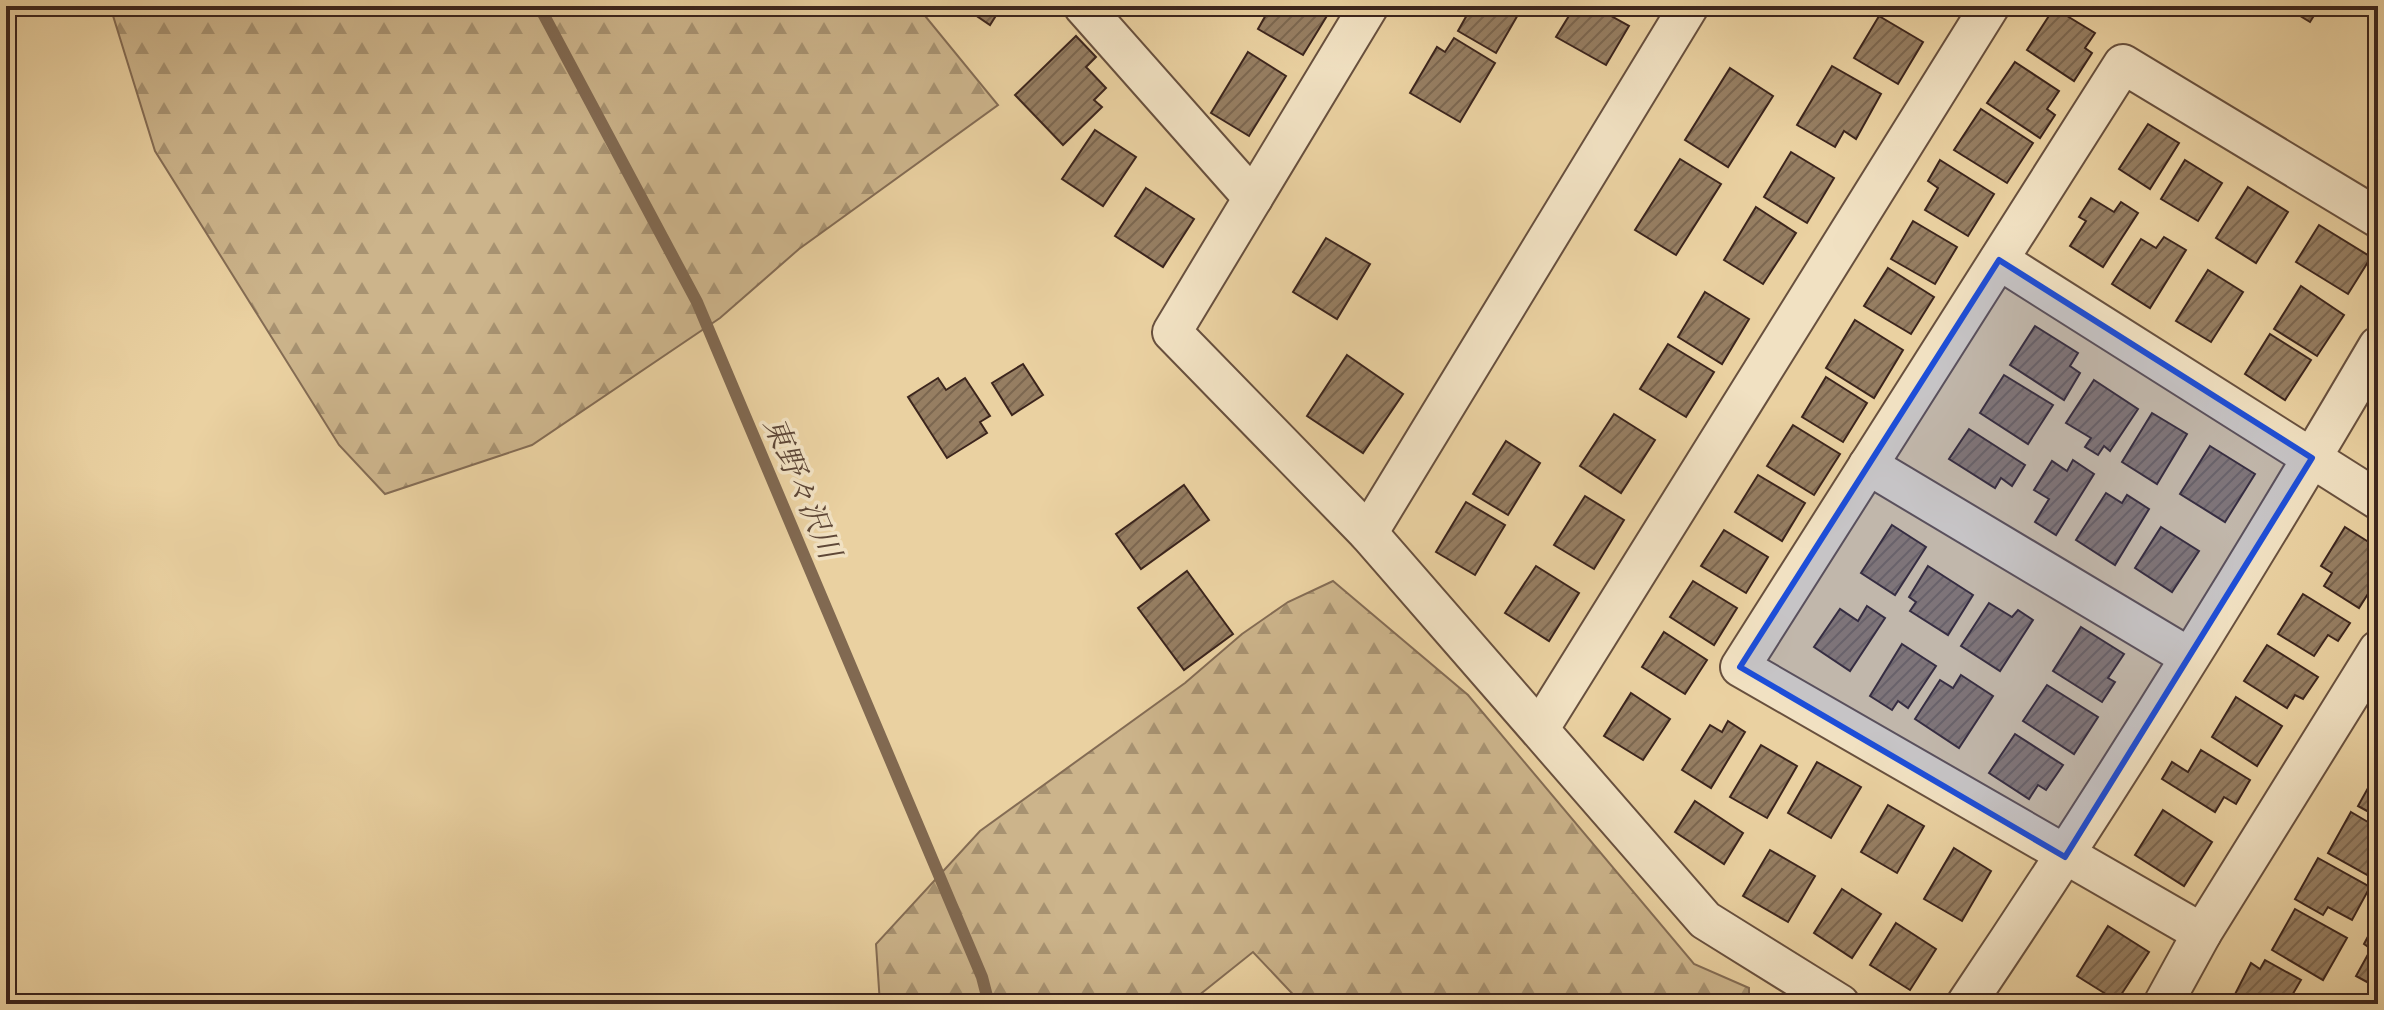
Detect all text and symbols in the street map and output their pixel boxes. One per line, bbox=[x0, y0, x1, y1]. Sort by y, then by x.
water label: 東野々沢川 bbox=[755, 411, 851, 567]

